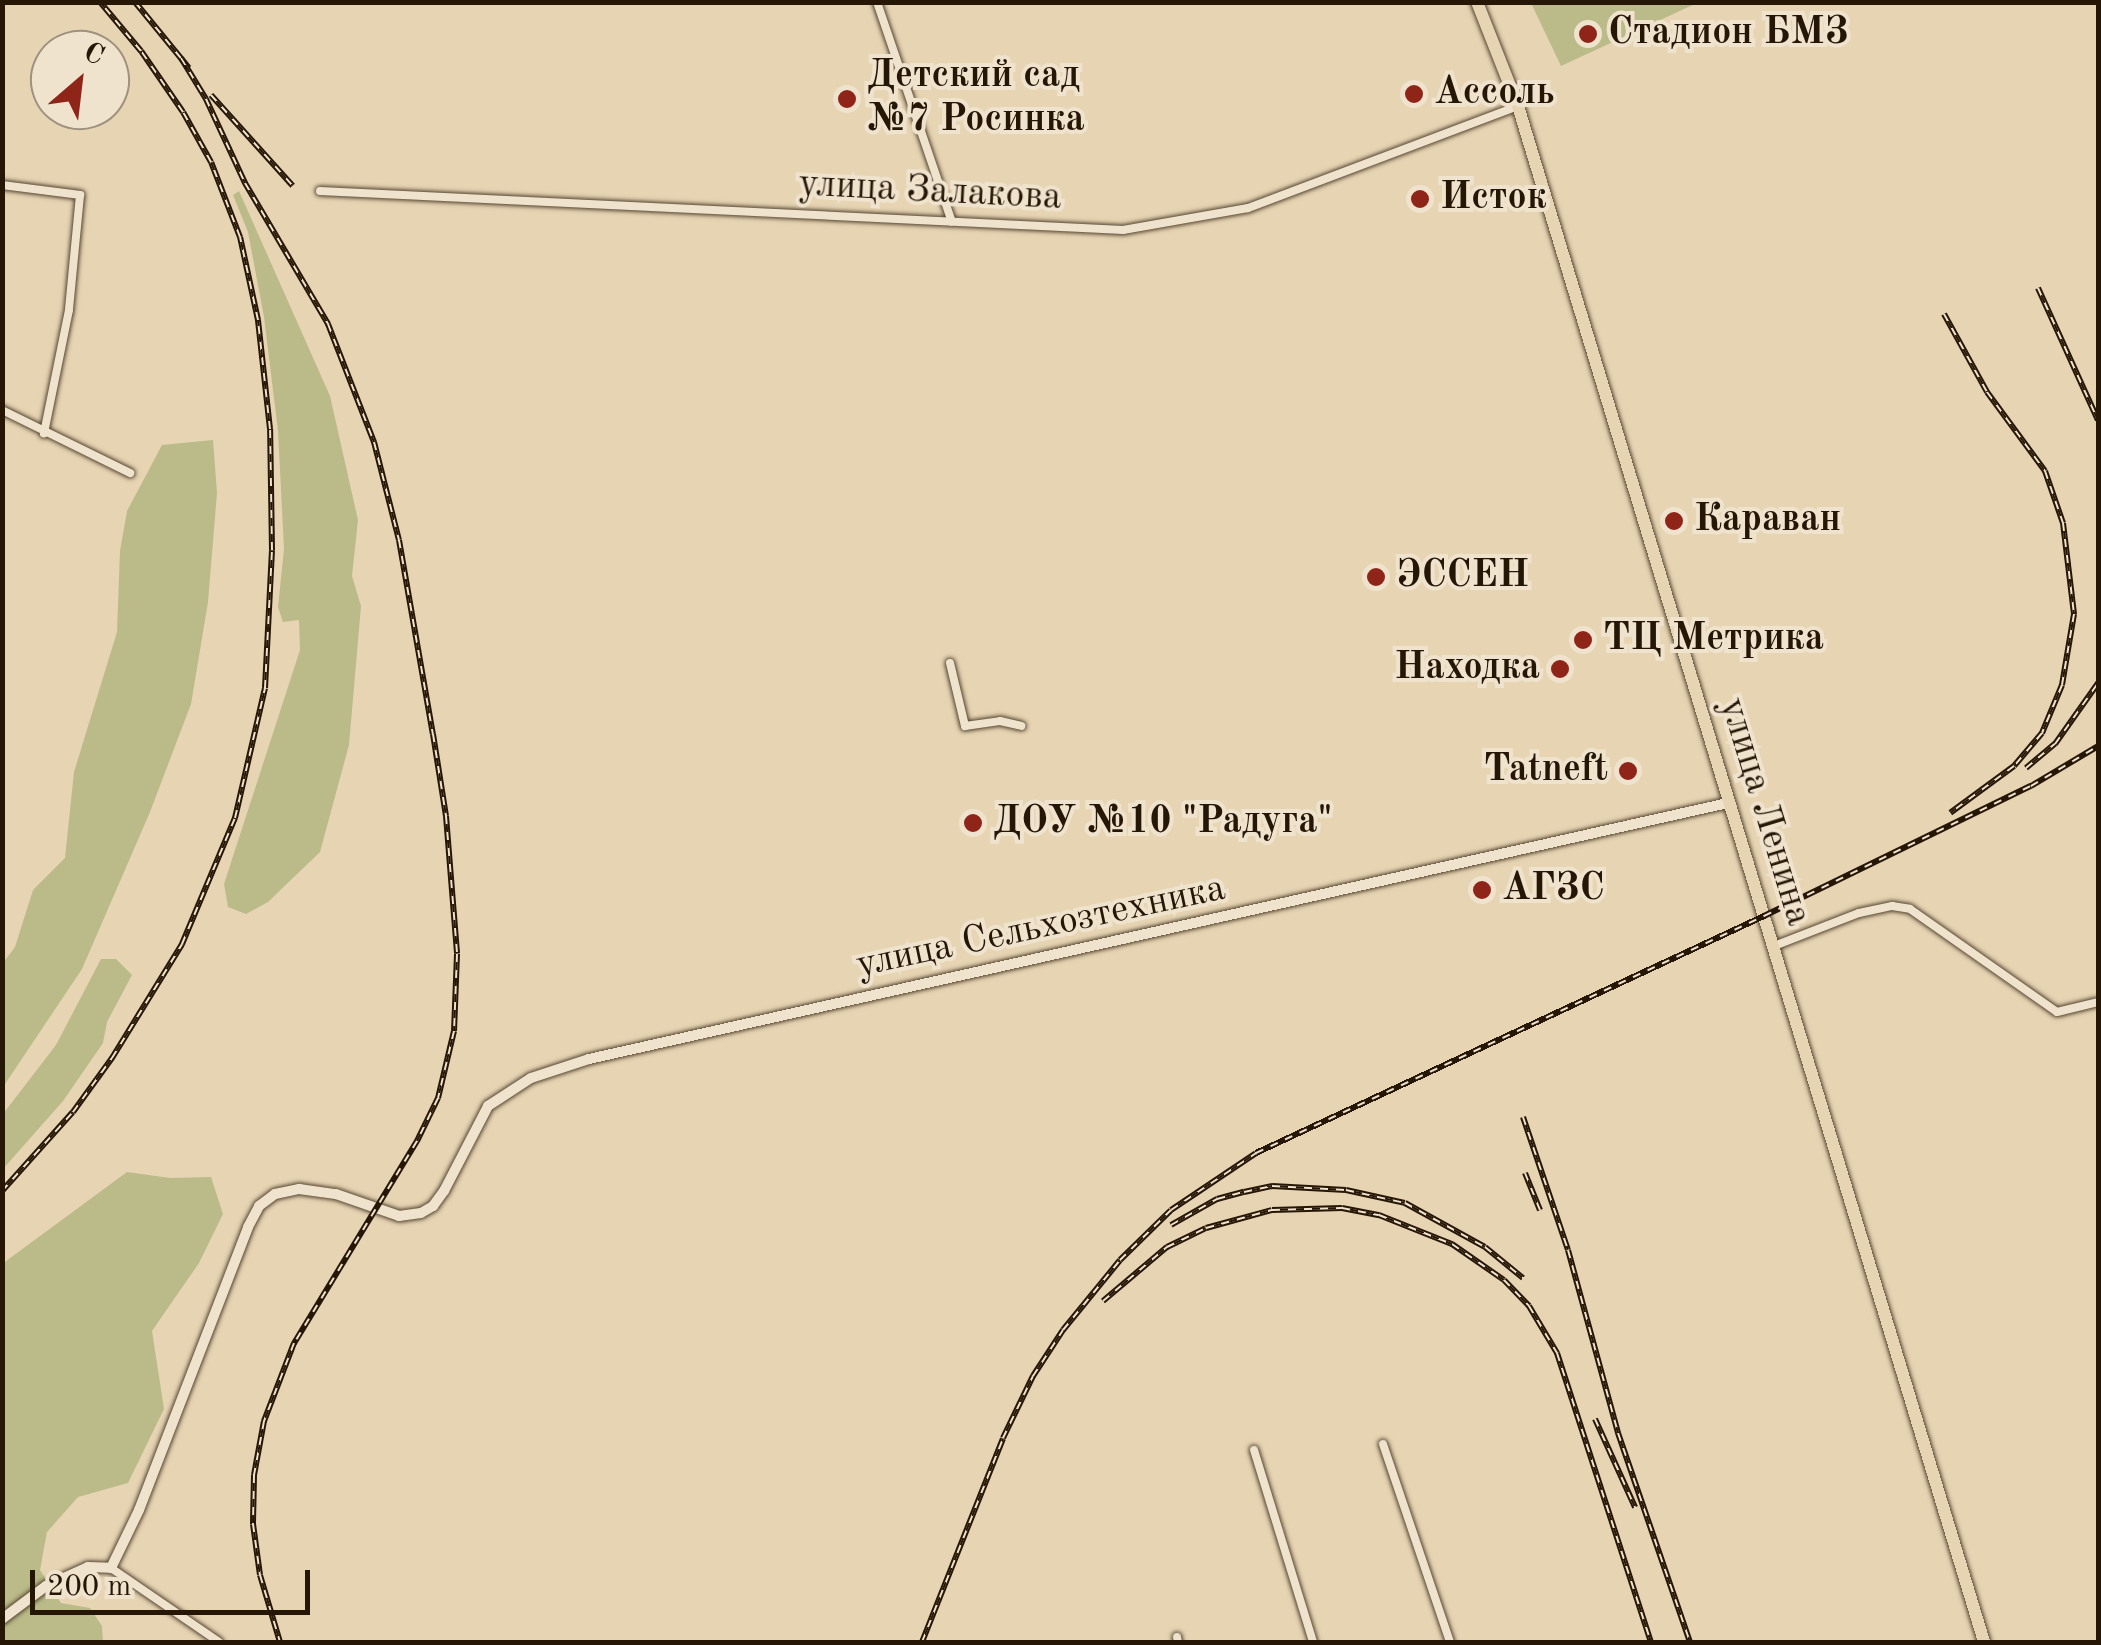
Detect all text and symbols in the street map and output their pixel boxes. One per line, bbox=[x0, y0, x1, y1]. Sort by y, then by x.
place label: Стадион БМЗ bbox=[1608, 11, 1848, 57]
marker: Стадион БМЗ bbox=[1577, 23, 1599, 45]
north arrow bbox=[30, 30, 130, 130]
text: С bbox=[78, 39, 108, 72]
place label: Детский сад №7 Росинка bbox=[867, 54, 1085, 143]
place label: Ассоль bbox=[1434, 71, 1555, 117]
marker: Ассоль bbox=[1403, 83, 1425, 105]
marker: Детский сад №7 Росинка bbox=[836, 88, 858, 110]
street label: улица Залакова bbox=[797, 162, 1063, 222]
place label: Исток bbox=[1440, 176, 1547, 222]
marker: Исток bbox=[1409, 188, 1431, 210]
place label: Караван bbox=[1694, 498, 1841, 544]
marker: Караван bbox=[1663, 510, 1685, 532]
place label: ЭССЕН bbox=[1396, 554, 1529, 600]
marker: ЭССЕН bbox=[1365, 566, 1387, 588]
place label: ТЦ Метрика bbox=[1603, 617, 1824, 663]
marker: ТЦ Метрика bbox=[1572, 629, 1594, 651]
place label: Находка bbox=[1394, 646, 1540, 692]
marker: Находка bbox=[1549, 658, 1571, 680]
street label: улица Ленина bbox=[1708, 693, 1820, 931]
place label: Tatneft bbox=[1483, 748, 1608, 794]
marker: Tatneft bbox=[1617, 760, 1639, 782]
place label: ДОУ №10 "Радуга" bbox=[993, 800, 1332, 846]
marker: ДОУ №10 "Радуга" bbox=[962, 812, 984, 834]
street label: улица Сельхозтехника bbox=[852, 867, 1230, 989]
place label: АГЗС bbox=[1502, 867, 1605, 913]
marker: АГЗС bbox=[1471, 879, 1493, 901]
scale bar bbox=[35, 1550, 315, 1612]
text: 200 m bbox=[47, 1572, 131, 1602]

